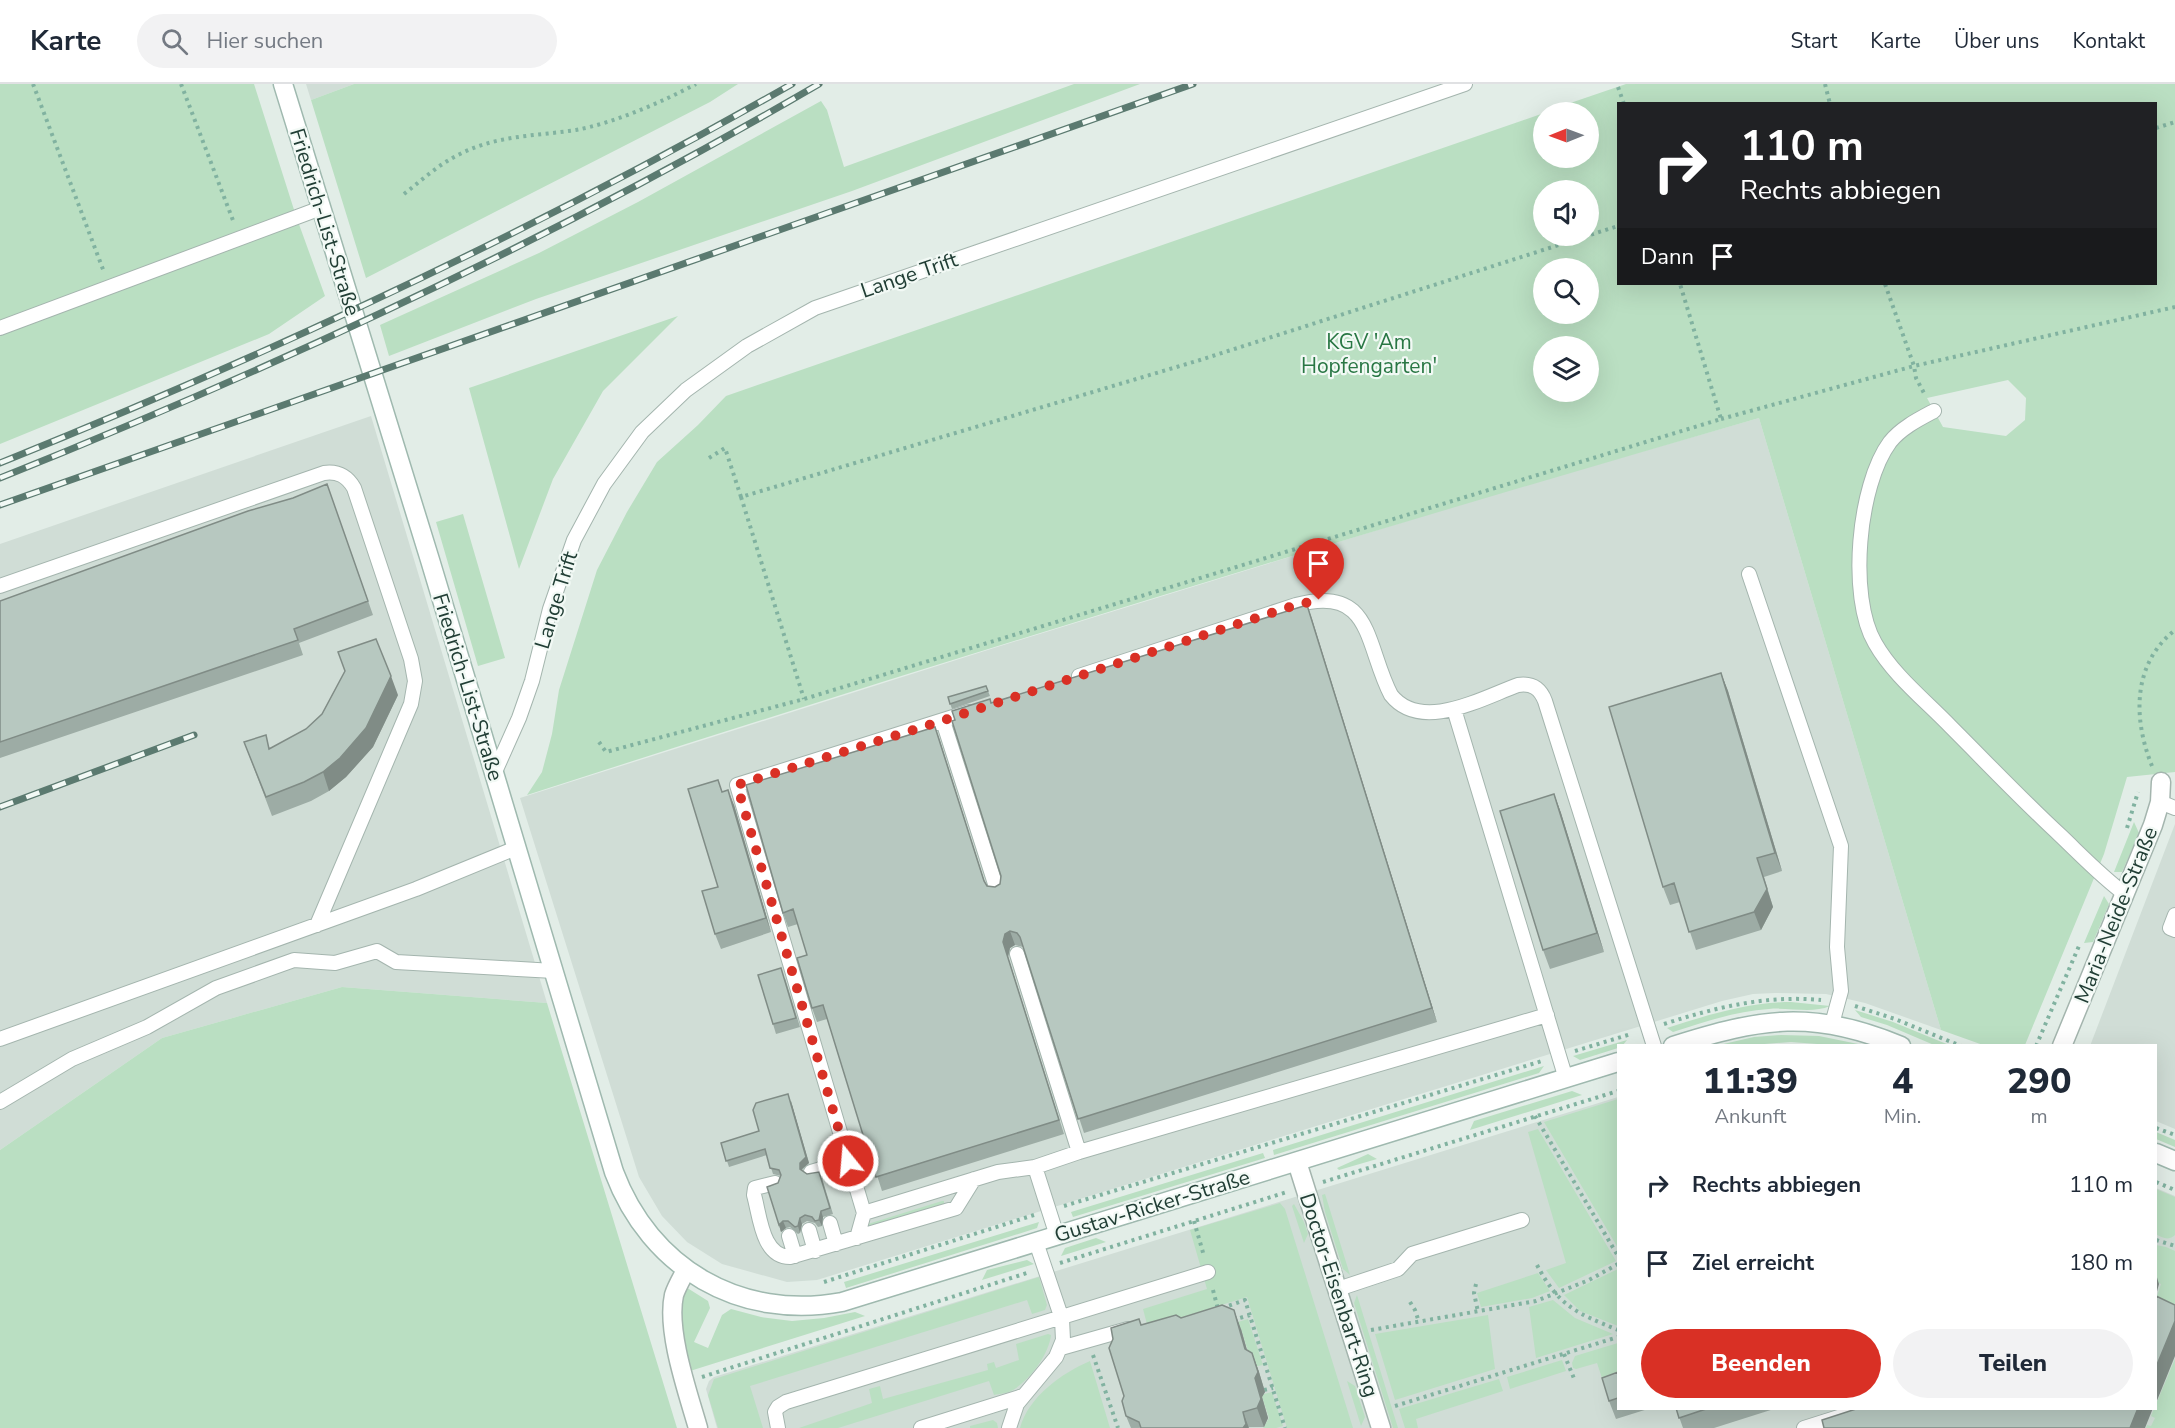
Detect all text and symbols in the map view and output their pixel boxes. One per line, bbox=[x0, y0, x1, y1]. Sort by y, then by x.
search box bbox=[137, 14, 557, 68]
text: Karte bbox=[30, 22, 101, 60]
icon: search bbox=[158, 25, 191, 58]
text: Hier suchen bbox=[206, 26, 323, 56]
text: Start bbox=[1790, 27, 1837, 55]
text: Karte bbox=[1870, 27, 1921, 55]
text: Über uns bbox=[1954, 27, 2039, 55]
text: Kontakt bbox=[2072, 27, 2145, 55]
north arrow bbox=[1533, 102, 1599, 168]
map controls bbox=[1533, 102, 1599, 402]
text: 110 m bbox=[1740, 118, 1864, 175]
street label: Friedrich-List-Straße bbox=[283, 125, 367, 319]
icon: right bbox=[1641, 126, 1719, 204]
text: Rechts abbiegen bbox=[1740, 172, 1941, 209]
button: sound bbox=[1533, 180, 1599, 246]
icon: arrive bbox=[1706, 240, 1739, 273]
text: Dann bbox=[1641, 242, 1694, 272]
street label: Lange Trift bbox=[857, 245, 962, 305]
button: search bbox=[1533, 258, 1599, 324]
park label: KGV 'Am Hopfengarten' bbox=[1301, 328, 1437, 380]
button: layers bbox=[1533, 336, 1599, 402]
pin bbox=[1293, 538, 1344, 600]
street label: Lange Trift bbox=[528, 547, 584, 652]
icon: arrive bbox=[1302, 547, 1335, 580]
street label: Friedrich-List-Straße bbox=[426, 590, 510, 784]
street label: Maria-Neide-Straße bbox=[2068, 823, 2164, 1007]
text: 11:39 bbox=[1702, 1057, 1798, 1106]
text: 4 bbox=[1892, 1057, 1913, 1106]
text: 290 bbox=[2007, 1057, 2072, 1106]
text: Ankunft bbox=[1714, 1103, 1786, 1130]
text: Min. bbox=[1884, 1103, 1921, 1130]
text: m bbox=[2031, 1103, 2048, 1130]
position arrow bbox=[816, 1129, 880, 1193]
street label: Gustav-Ricker-Straße bbox=[1051, 1163, 1253, 1249]
icon: right bbox=[1641, 1169, 1674, 1202]
text: Rechts abbiegen bbox=[1692, 1170, 1861, 1200]
text: 110 m bbox=[2069, 1170, 2133, 1200]
street label: Doctor-Eisenbart-Ring bbox=[1293, 1189, 1385, 1401]
icon: arrive bbox=[1641, 1247, 1674, 1280]
text: Ziel erreicht bbox=[1692, 1248, 1814, 1278]
text: 180 m bbox=[2069, 1248, 2133, 1278]
button: Beenden bbox=[1641, 1329, 1881, 1398]
button: Teilen bbox=[1893, 1329, 2133, 1398]

